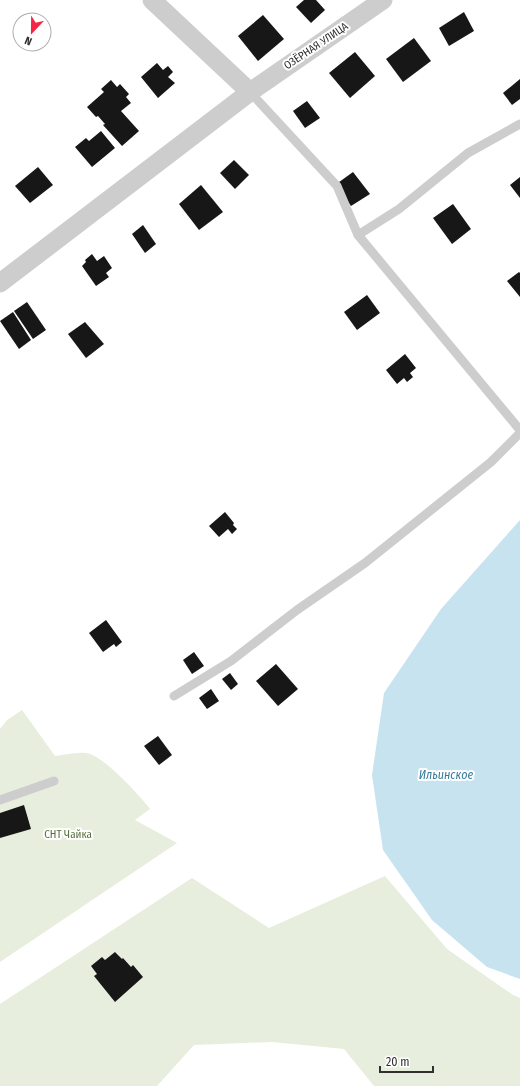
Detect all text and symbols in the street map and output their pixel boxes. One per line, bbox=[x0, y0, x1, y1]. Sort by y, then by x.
north arrow bbox=[12, 12, 52, 52]
street label: ОЗЁРНАЯ УЛИЦА bbox=[281, 20, 351, 72]
text: N bbox=[23, 34, 34, 48]
water label: Ильинское bbox=[419, 768, 473, 782]
park label: СНТ Чайка bbox=[44, 828, 92, 841]
scale bar bbox=[380, 1048, 433, 1074]
text: 20 m bbox=[386, 1055, 410, 1069]

